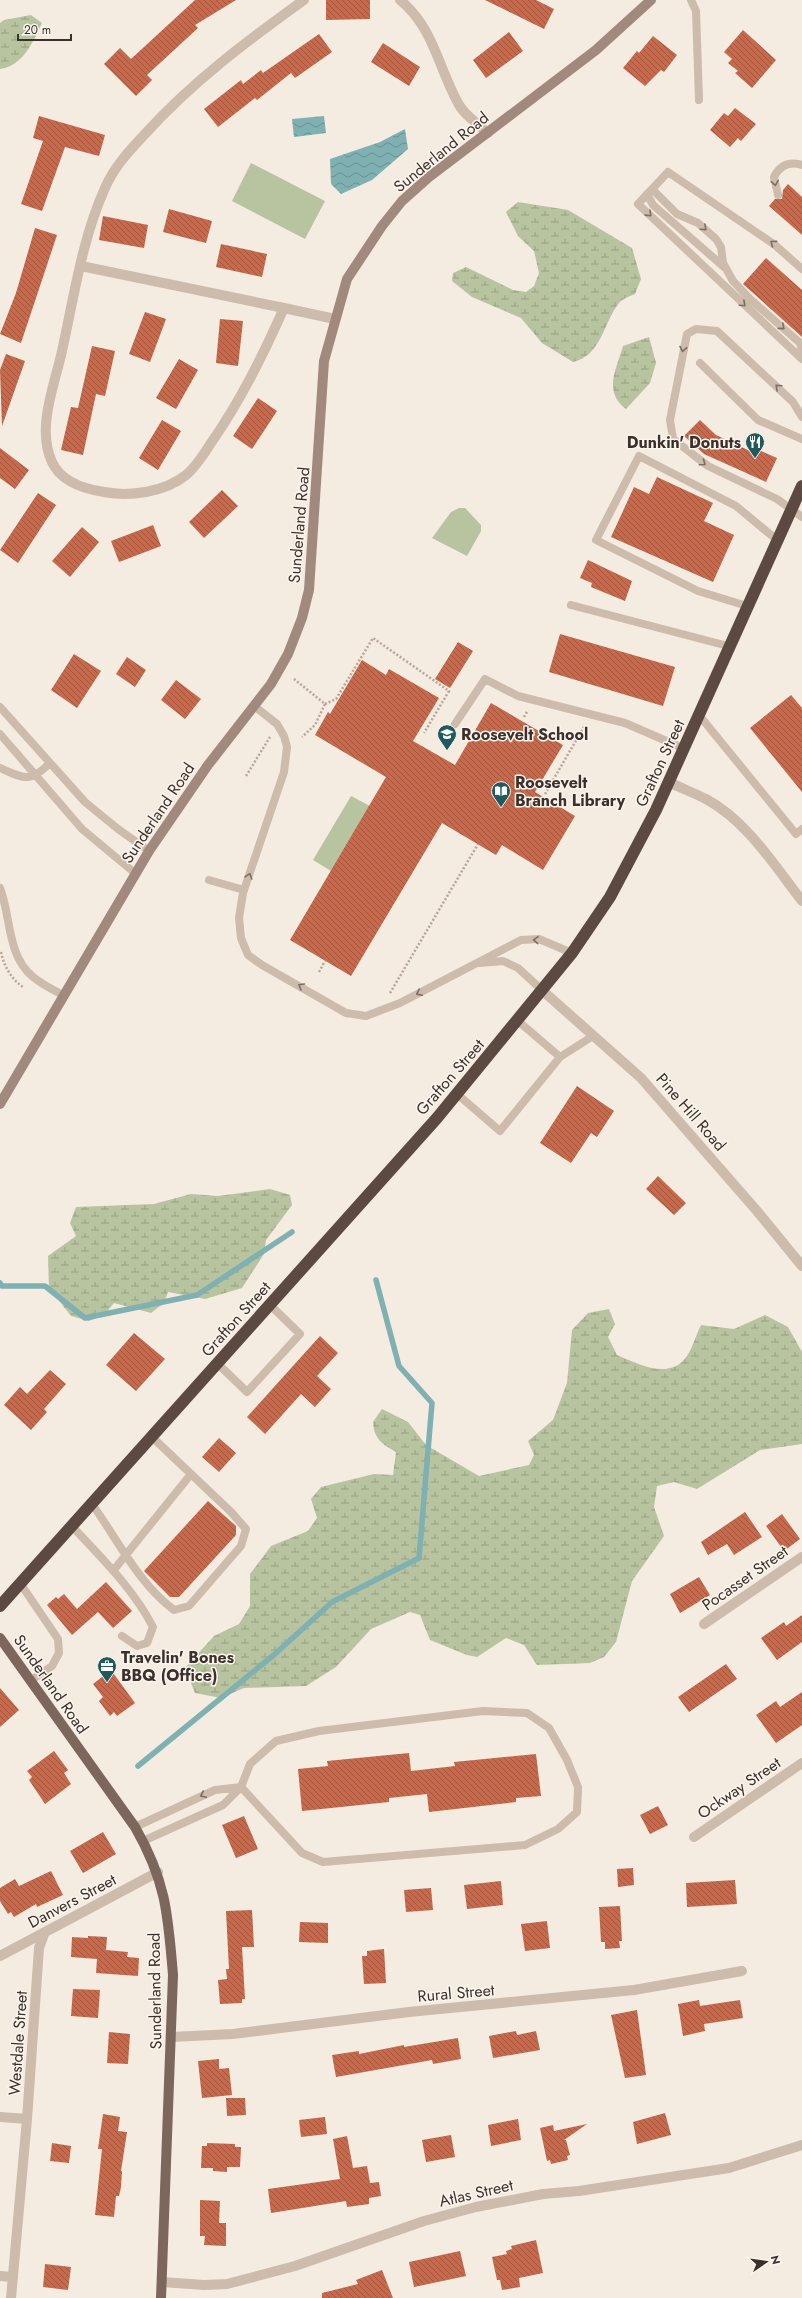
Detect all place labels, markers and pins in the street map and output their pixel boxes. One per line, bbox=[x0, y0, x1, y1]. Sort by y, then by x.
place label: Dunkin' Donuts bbox=[627, 431, 741, 454]
restaurant icon: Dunkin' Donuts bbox=[744, 431, 766, 459]
school or university icon: Roosevelt School bbox=[436, 723, 458, 751]
place label: Roosevelt School bbox=[461, 723, 588, 746]
place label: Roosevelt Branch Library bbox=[515, 771, 626, 812]
library icon: Roosevelt Branch Library bbox=[490, 780, 512, 808]
place label: Travelin' Bones BBQ (Office) bbox=[121, 1646, 234, 1687]
office icon: Travelin' Bones BBQ (Office) bbox=[96, 1655, 118, 1683]

